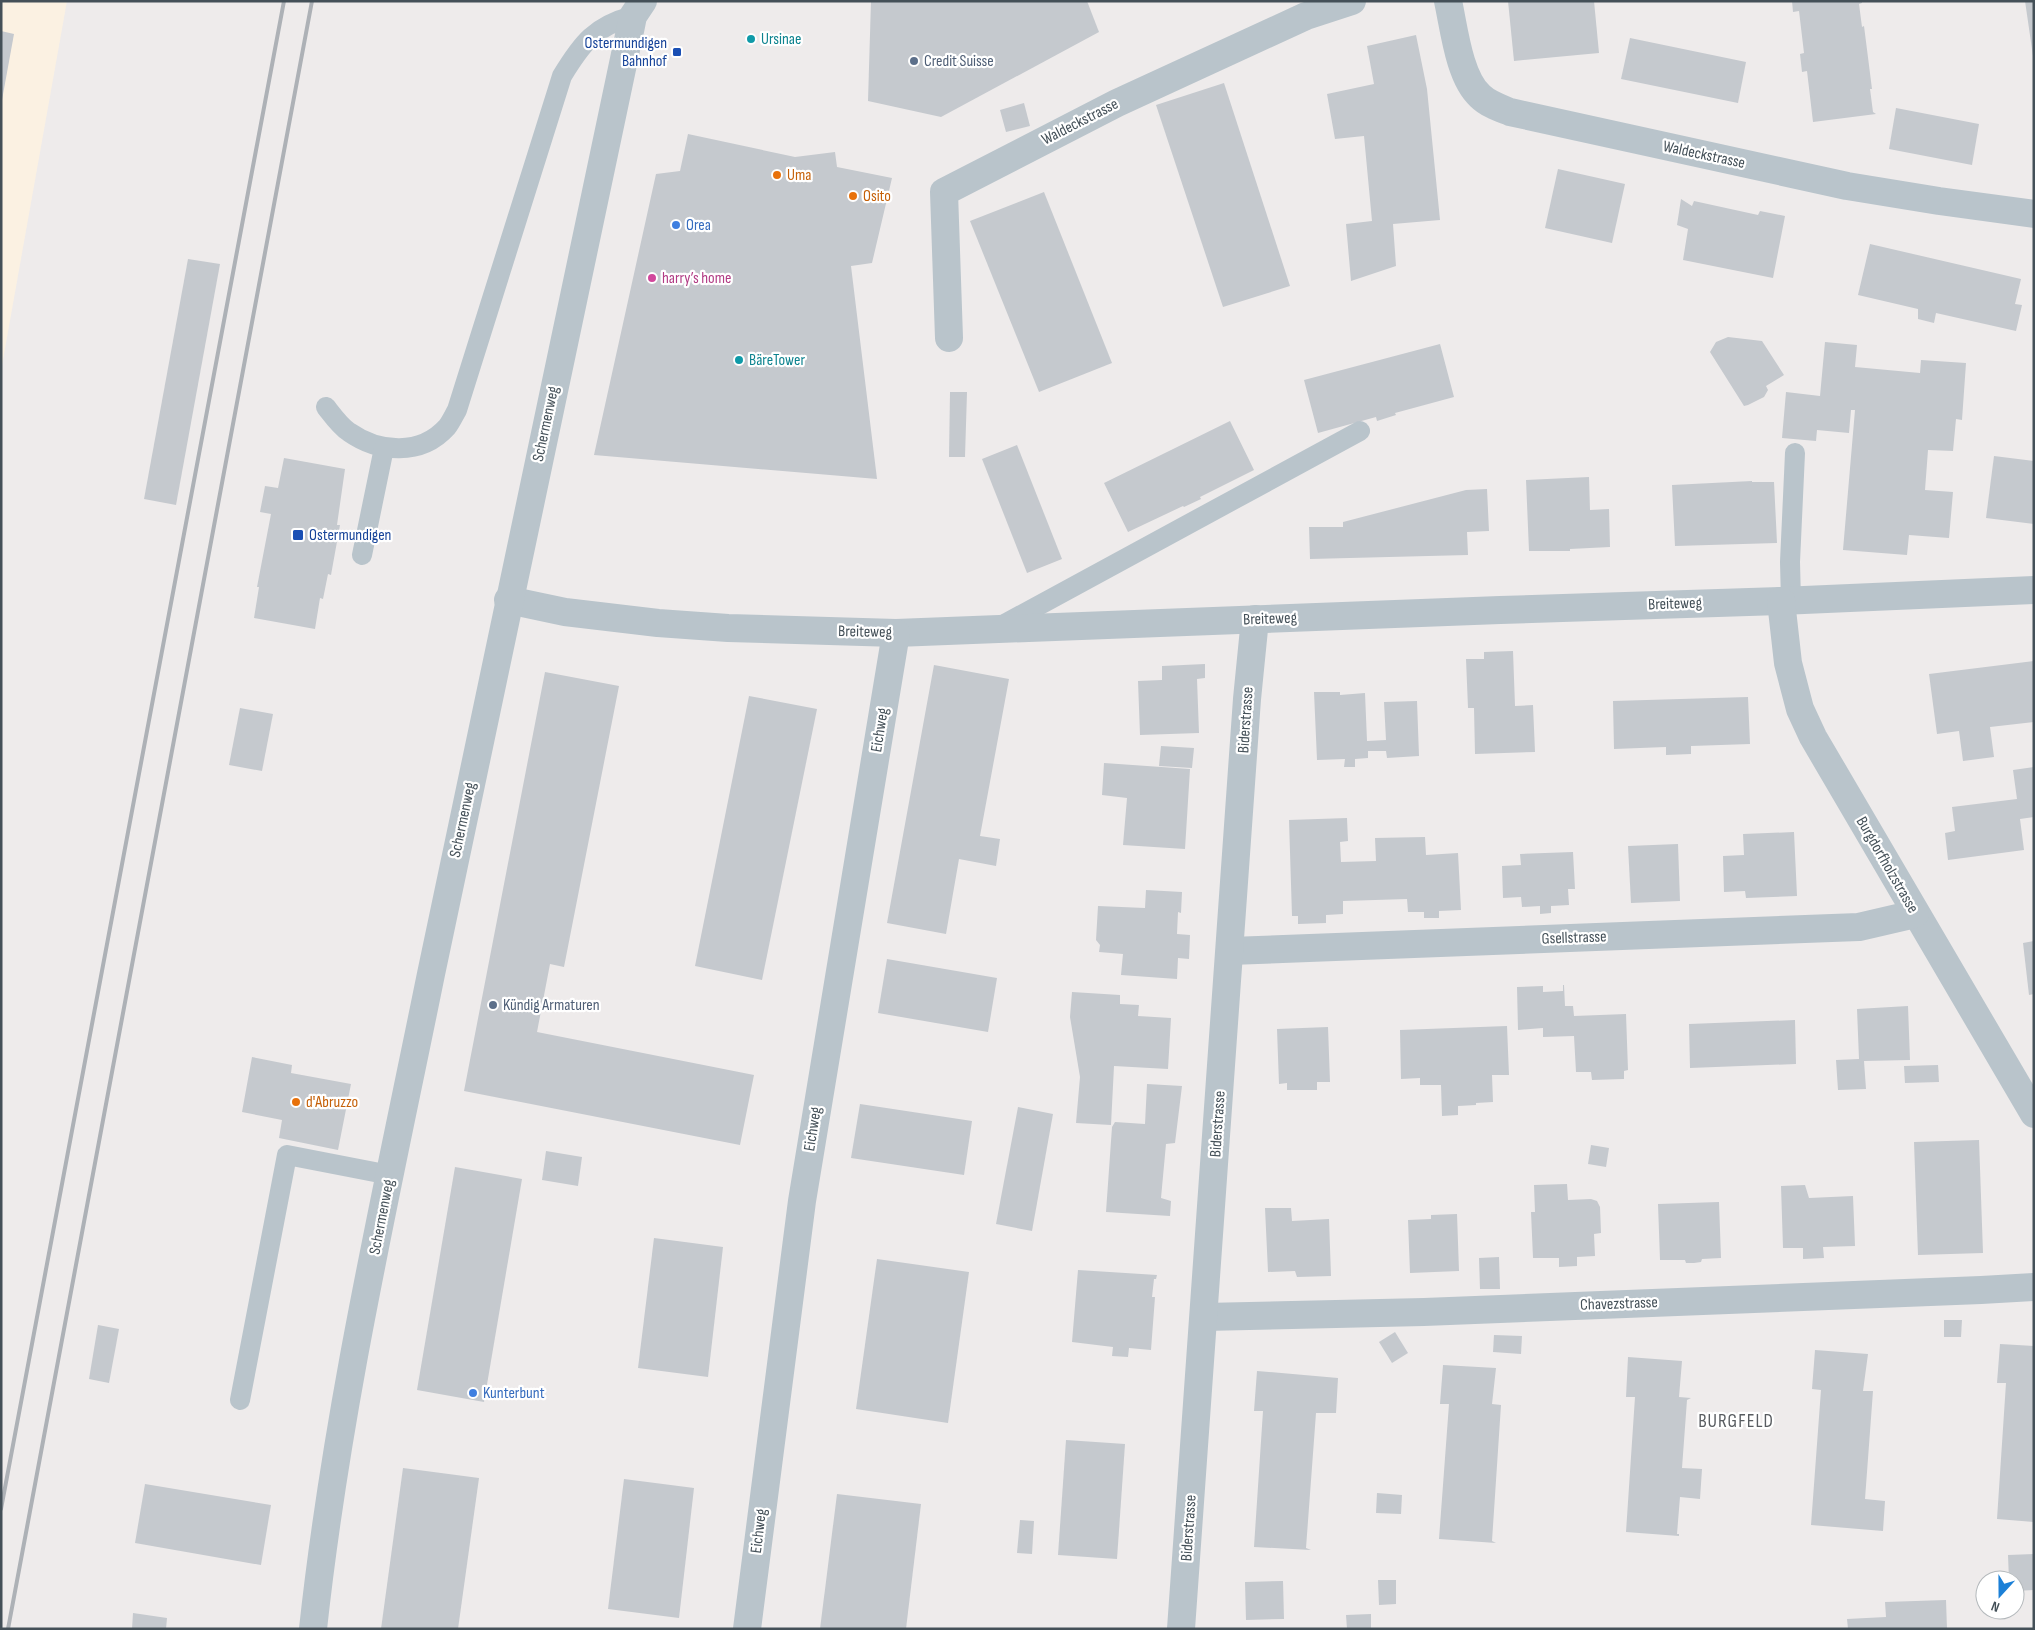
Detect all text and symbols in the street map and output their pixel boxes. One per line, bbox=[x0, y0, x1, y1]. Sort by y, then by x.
place label: Ursinae bbox=[761, 30, 801, 49]
marker: Ursinae bbox=[745, 33, 757, 45]
place label: Ostermundigen Bahnhof bbox=[585, 34, 667, 71]
marker: Ostermundigen Bahnhof bbox=[671, 46, 683, 58]
place label: Credit Suisse bbox=[924, 52, 994, 71]
marker: Credit Suisse bbox=[908, 55, 920, 67]
street label: Waldeckstrasse bbox=[1039, 95, 1121, 149]
street label: Waldeckstrasse bbox=[1661, 137, 1747, 173]
place label: Uma bbox=[787, 166, 811, 185]
marker: Uma bbox=[771, 169, 783, 181]
place label: Osito bbox=[863, 187, 891, 206]
marker: Osito bbox=[847, 190, 859, 202]
place label: Orea bbox=[686, 216, 711, 235]
marker: Orea bbox=[670, 219, 682, 231]
place label: harry’s home bbox=[662, 269, 731, 288]
marker: harry’s home bbox=[646, 272, 658, 284]
place label: BäreTower bbox=[749, 351, 805, 370]
marker: BäreTower bbox=[733, 354, 745, 366]
street label: Schermenweg bbox=[529, 385, 563, 463]
place label: Ostermundigen bbox=[309, 526, 391, 545]
marker: Ostermundigen bbox=[291, 528, 305, 542]
street label: Breiteweg bbox=[1648, 594, 1702, 614]
street label: Breiteweg bbox=[1243, 609, 1297, 629]
street label: Breiteweg bbox=[838, 622, 892, 642]
street label: Biderstrasse bbox=[1234, 686, 1258, 754]
street label: Eichweg bbox=[867, 707, 893, 753]
street label: Schermenweg bbox=[446, 781, 480, 859]
street label: Burgdorfholzstrasse bbox=[1852, 813, 1922, 917]
street label: Gsellstrasse bbox=[1541, 927, 1607, 949]
place label: Kündig Armaturen bbox=[503, 996, 600, 1015]
marker: Kündig Armaturen bbox=[487, 999, 499, 1011]
street label: Biderstrasse bbox=[1206, 1090, 1230, 1158]
place label: d'Abruzzo bbox=[306, 1093, 358, 1112]
marker: d'Abruzzo bbox=[290, 1096, 302, 1108]
street label: Eichweg bbox=[800, 1106, 826, 1152]
street label: Schermenweg bbox=[365, 1178, 399, 1256]
street label: Chavezstrasse bbox=[1580, 1293, 1658, 1315]
place label: Kunterbunt bbox=[483, 1384, 545, 1403]
marker: Kunterbunt bbox=[467, 1387, 479, 1399]
district label: BURGFELD bbox=[1698, 1410, 1774, 1433]
street label: Biderstrasse bbox=[1177, 1494, 1201, 1562]
street label: Eichweg bbox=[747, 1508, 771, 1554]
north arrow bbox=[1975, 1570, 2025, 1620]
text: N bbox=[1989, 1597, 2002, 1616]

